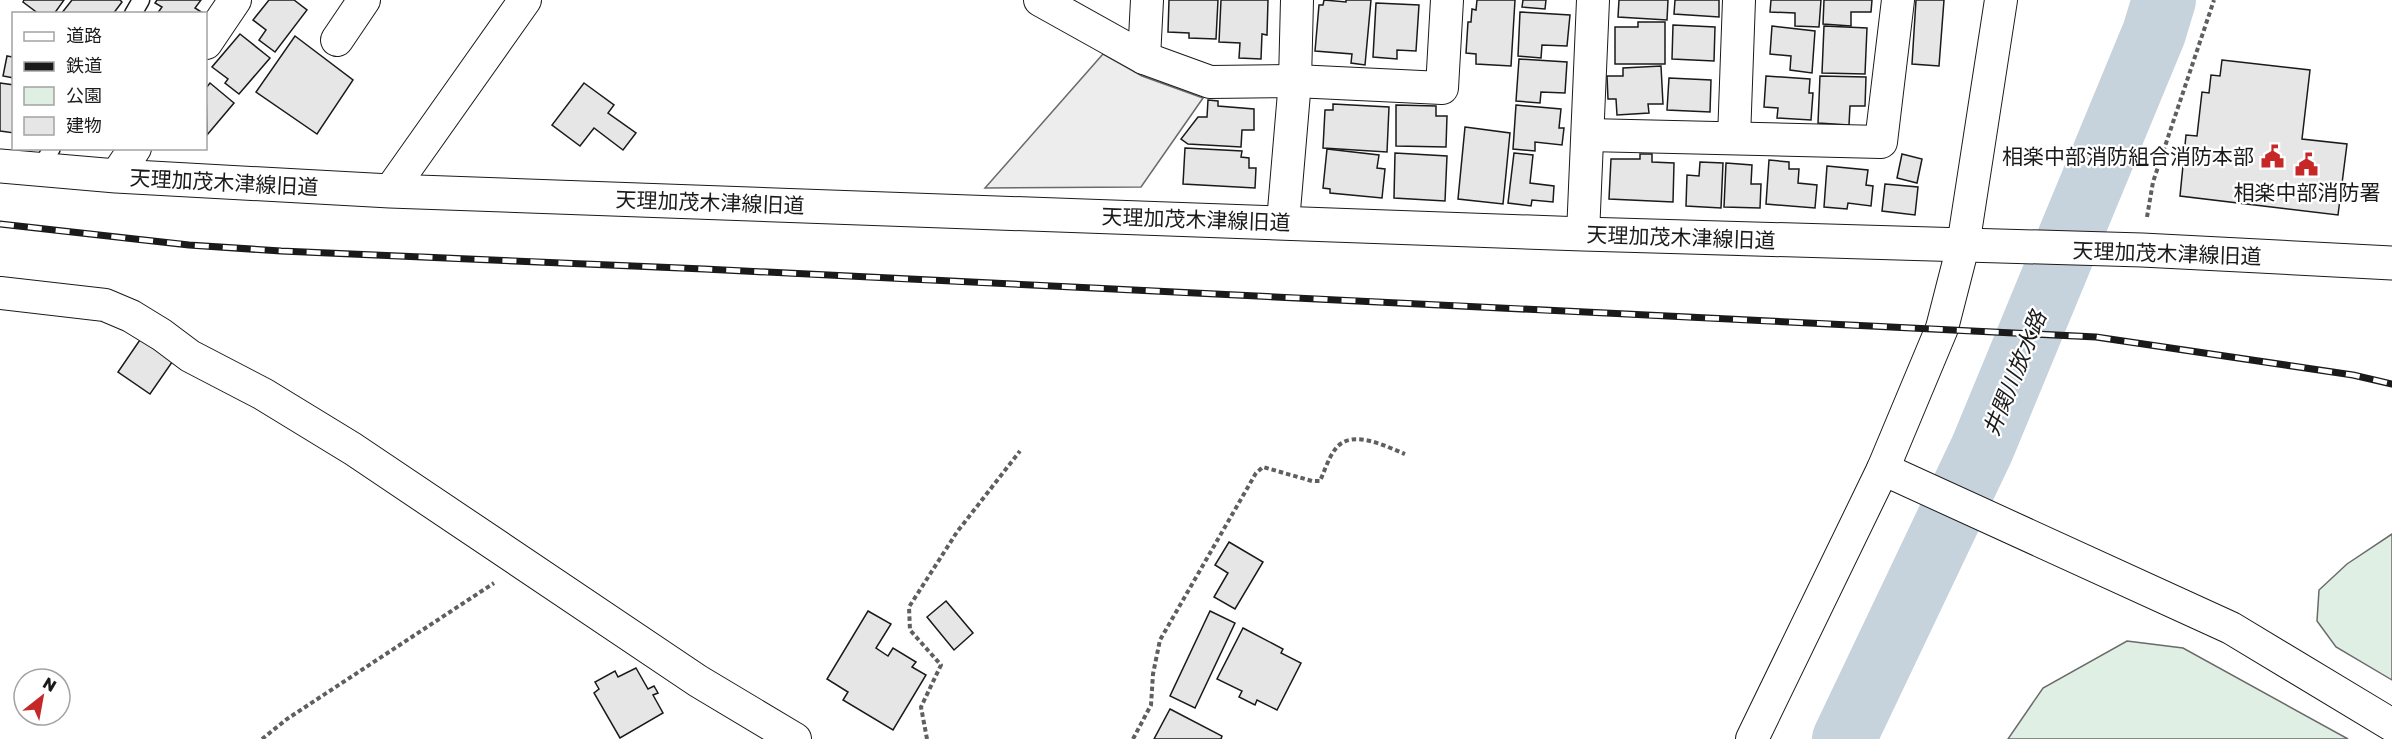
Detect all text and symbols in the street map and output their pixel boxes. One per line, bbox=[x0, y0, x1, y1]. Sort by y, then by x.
legend bbox=[12, 12, 207, 150]
text: 道路 bbox=[66, 24, 102, 46]
text: 鉄道 bbox=[66, 54, 102, 76]
text: 公園 bbox=[66, 84, 102, 106]
text: 建物 bbox=[66, 114, 102, 136]
place label: 相楽中部消防組合消防本部 bbox=[2002, 143, 2254, 169]
public building icon: 相楽中部消防組合消防本部 bbox=[2259, 143, 2285, 169]
public building icon: 相楽中部消防署 bbox=[2294, 151, 2320, 177]
street label: 天理加茂木津線旧道 bbox=[129, 164, 319, 200]
place label: 相楽中部消防署 bbox=[2234, 179, 2381, 205]
street label: 天理加茂木津線旧道 bbox=[615, 186, 805, 218]
street label: 天理加茂木津線旧道 bbox=[1101, 203, 1291, 235]
street label: 天理加茂木津線旧道 bbox=[1586, 221, 1776, 253]
street label: 天理加茂木津線旧道 bbox=[2072, 237, 2262, 269]
water label: 井関川放水路 bbox=[1977, 305, 2052, 439]
north arrow bbox=[12, 667, 72, 727]
text: N bbox=[39, 672, 60, 696]

